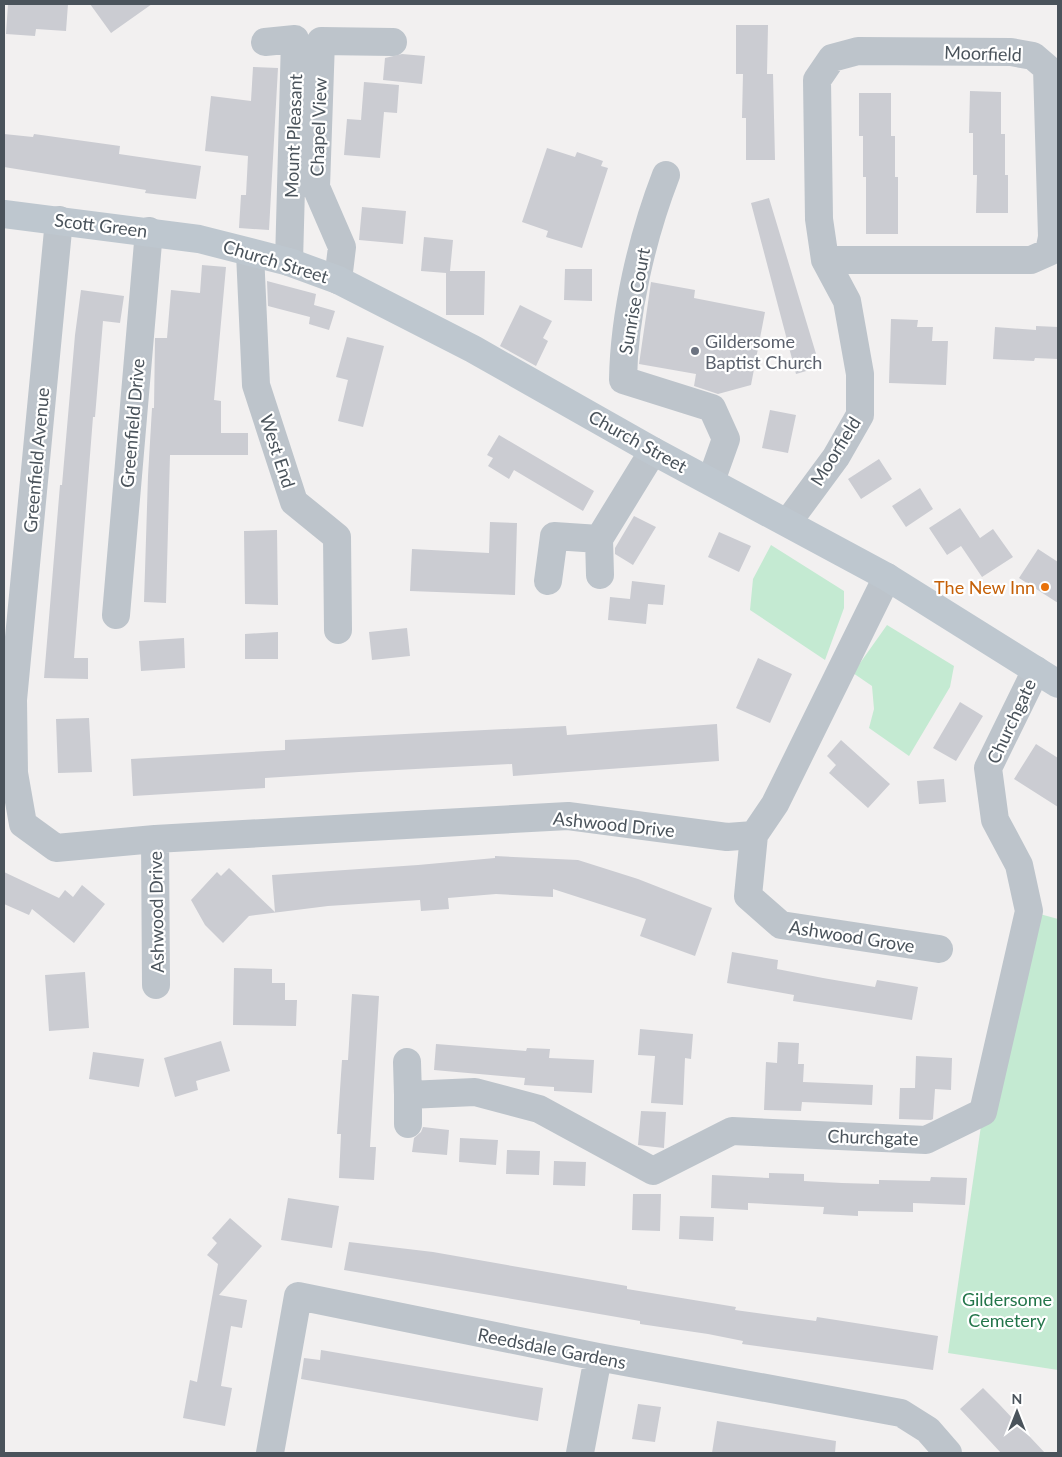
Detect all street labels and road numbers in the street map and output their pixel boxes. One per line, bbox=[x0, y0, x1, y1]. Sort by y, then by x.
street label: Moorfield bbox=[944, 41, 1022, 65]
street label: Mount Pleasant bbox=[280, 73, 306, 198]
street label: Chapel View bbox=[305, 77, 331, 177]
street label: Scott Green bbox=[53, 208, 149, 242]
street label: Church Street bbox=[221, 235, 332, 288]
street label: Sunrise Court bbox=[614, 246, 654, 356]
street label: Greenfield Drive bbox=[115, 357, 149, 489]
street label: Greenfield Avenue bbox=[19, 386, 53, 534]
street label: Church Street bbox=[585, 405, 691, 477]
street label: West End bbox=[256, 411, 300, 491]
street label: Moorfield bbox=[805, 412, 865, 490]
street label: Churchgate bbox=[982, 675, 1040, 767]
street label: Ashwood Drive bbox=[552, 807, 676, 841]
street label: Ashwood Drive bbox=[144, 851, 168, 973]
street label: Ashwood Grove bbox=[788, 915, 916, 957]
street label: Churchgate bbox=[827, 1124, 919, 1150]
street label: Reedsdale Gardens bbox=[476, 1323, 628, 1373]

